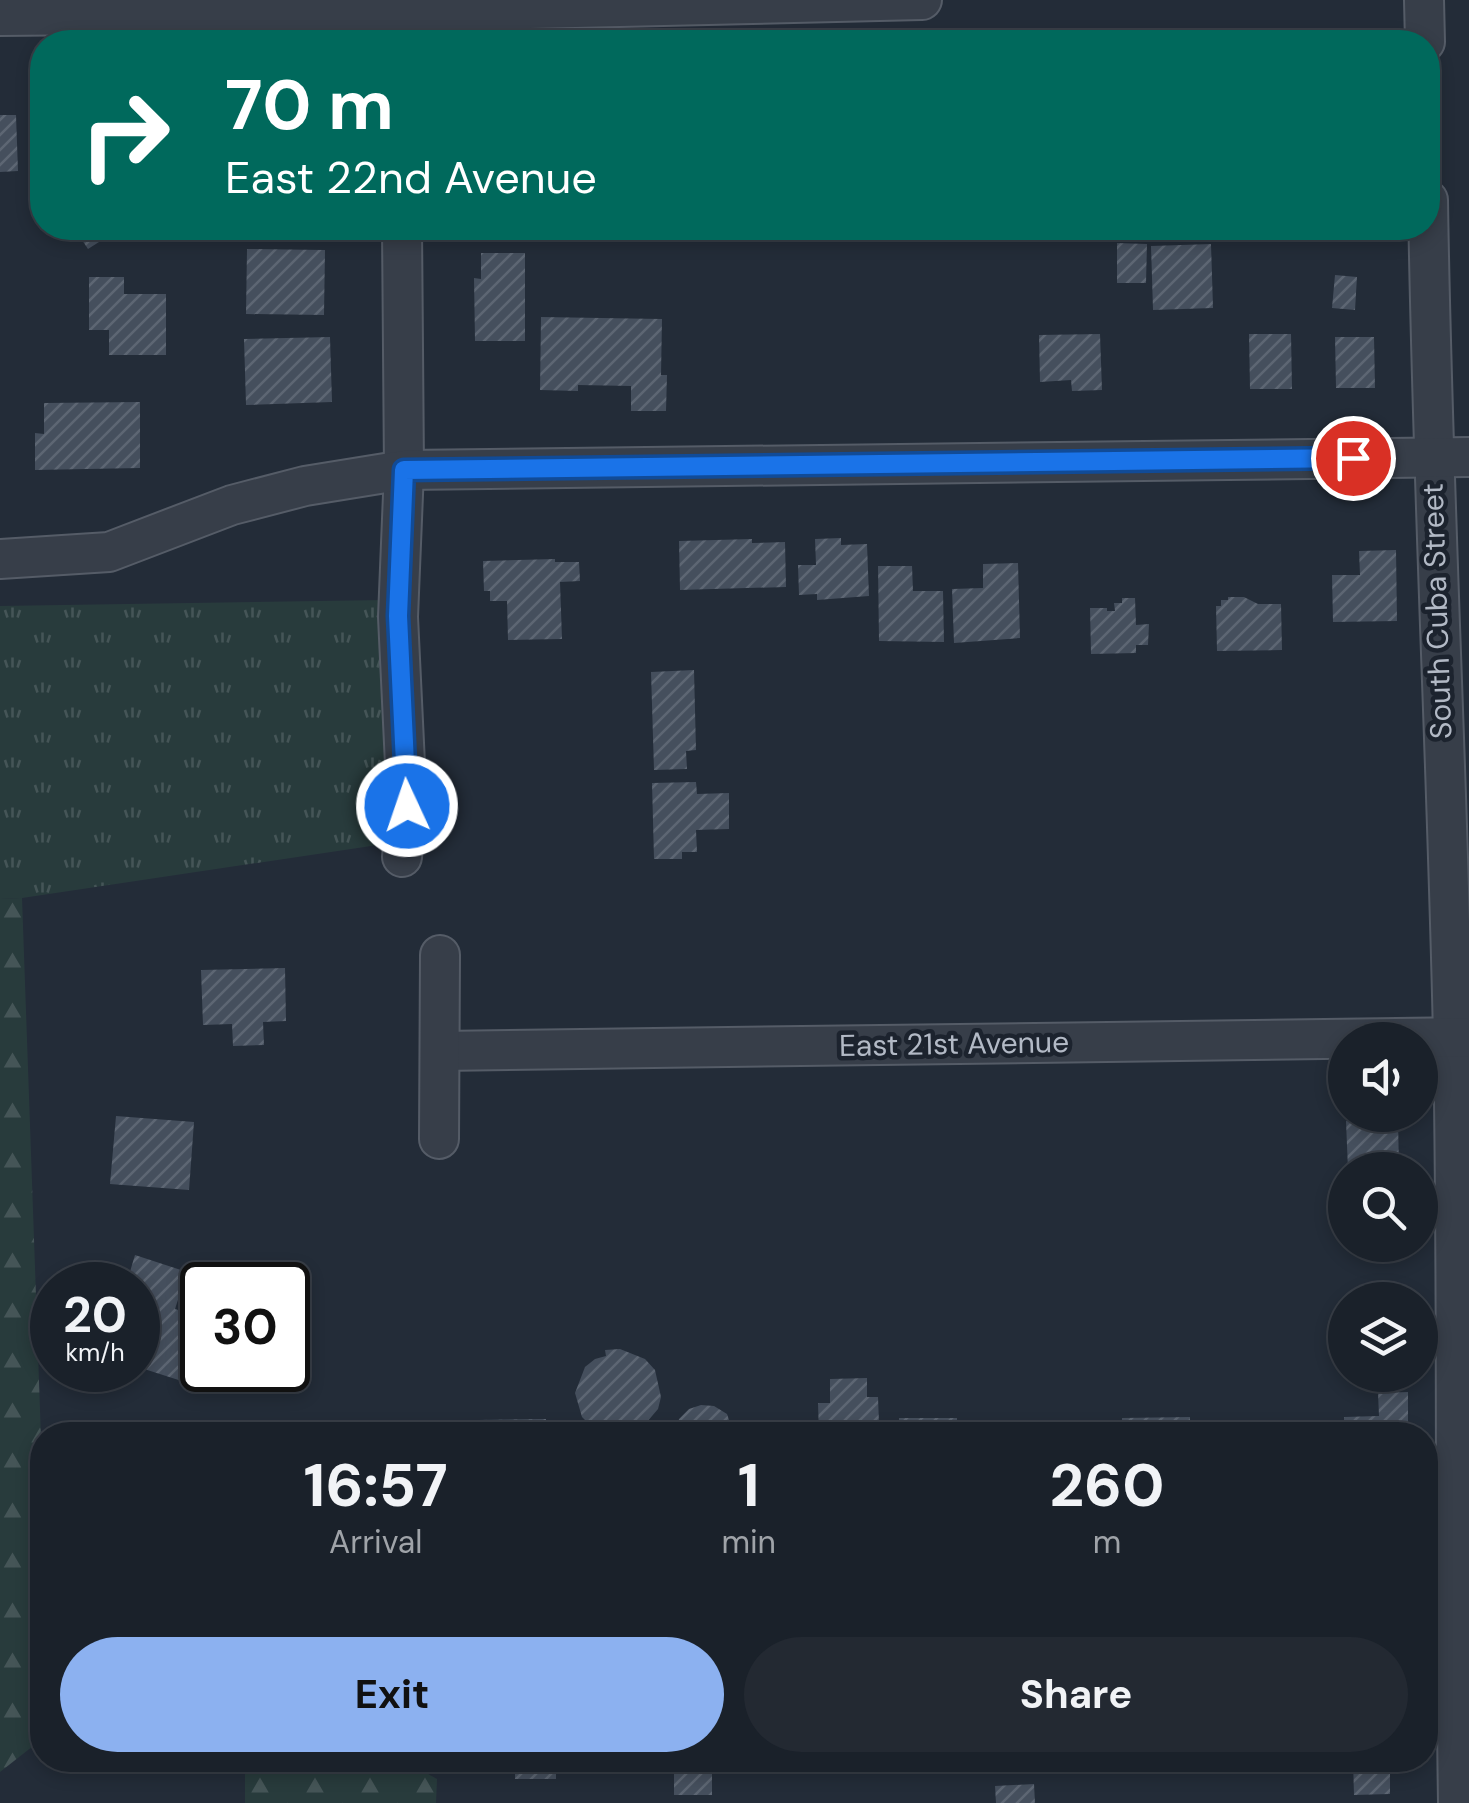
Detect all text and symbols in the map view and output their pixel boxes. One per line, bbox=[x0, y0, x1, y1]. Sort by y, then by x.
text: 70 m bbox=[225, 60, 394, 151]
icon: right bbox=[60, 70, 190, 200]
text: East 22nd Avenue bbox=[225, 148, 597, 207]
pin bbox=[1311, 416, 1396, 501]
icon: arrive bbox=[1326, 431, 1381, 486]
street label: South Cuba Street bbox=[1413, 482, 1460, 740]
position arrow bbox=[355, 754, 459, 858]
street label: East 21st Avenue bbox=[839, 1022, 1069, 1065]
map controls bbox=[1328, 1022, 1438, 1392]
button: sound bbox=[1328, 1022, 1438, 1132]
button: search bbox=[1328, 1152, 1438, 1262]
speed limit sign: 30 bbox=[180, 1262, 310, 1392]
text: 20 bbox=[63, 1282, 127, 1348]
button: layers bbox=[1328, 1282, 1438, 1392]
text: km/h bbox=[65, 1336, 125, 1369]
text: 16:57 bbox=[304, 1446, 448, 1525]
text: 1 bbox=[738, 1446, 760, 1525]
text: 260 bbox=[1050, 1446, 1164, 1525]
text: Arrival bbox=[329, 1521, 422, 1563]
text: min bbox=[721, 1521, 776, 1563]
text: m bbox=[1093, 1521, 1121, 1563]
button: Exit bbox=[60, 1637, 724, 1752]
button: Share bbox=[744, 1637, 1408, 1752]

